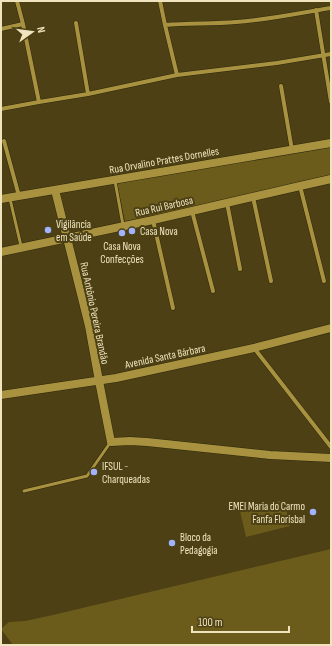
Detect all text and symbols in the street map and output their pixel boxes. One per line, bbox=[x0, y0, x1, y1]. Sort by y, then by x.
north arrow bbox=[12, 12, 52, 52]
text: N bbox=[34, 25, 48, 34]
street label: Rua Orvalino Prattes Dornelles bbox=[108, 144, 220, 177]
street label: Rua Rui Barbosa bbox=[134, 194, 194, 219]
place label: Vigilância em Saúde bbox=[56, 218, 92, 244]
marker: Vigilância em Saúde bbox=[43, 225, 53, 235]
place label: Casa Nova bbox=[140, 225, 178, 238]
marker: Casa Nova bbox=[127, 226, 137, 236]
marker: Casa Nova Confecções bbox=[117, 228, 127, 238]
place label: Casa Nova Confecções bbox=[100, 240, 144, 266]
street label: Rua Antônio Pereira Brandão bbox=[77, 261, 112, 366]
street label: Avenida Santa Bárbara bbox=[123, 342, 206, 372]
place label: IFSUL - Charqueadas bbox=[102, 460, 150, 486]
marker: IFSUL - Charqueadas bbox=[89, 467, 99, 477]
place label: EMEI Maria do Carmo Fanfa Florisbal bbox=[228, 500, 305, 526]
marker: EMEI Maria do Carmo Fanfa Florisbal bbox=[308, 507, 318, 517]
place label: Bloco da Pedagogia bbox=[180, 531, 217, 557]
marker: Bloco da Pedagogia bbox=[167, 538, 177, 548]
scale bar bbox=[192, 608, 289, 634]
text: 100 m bbox=[198, 615, 223, 630]

